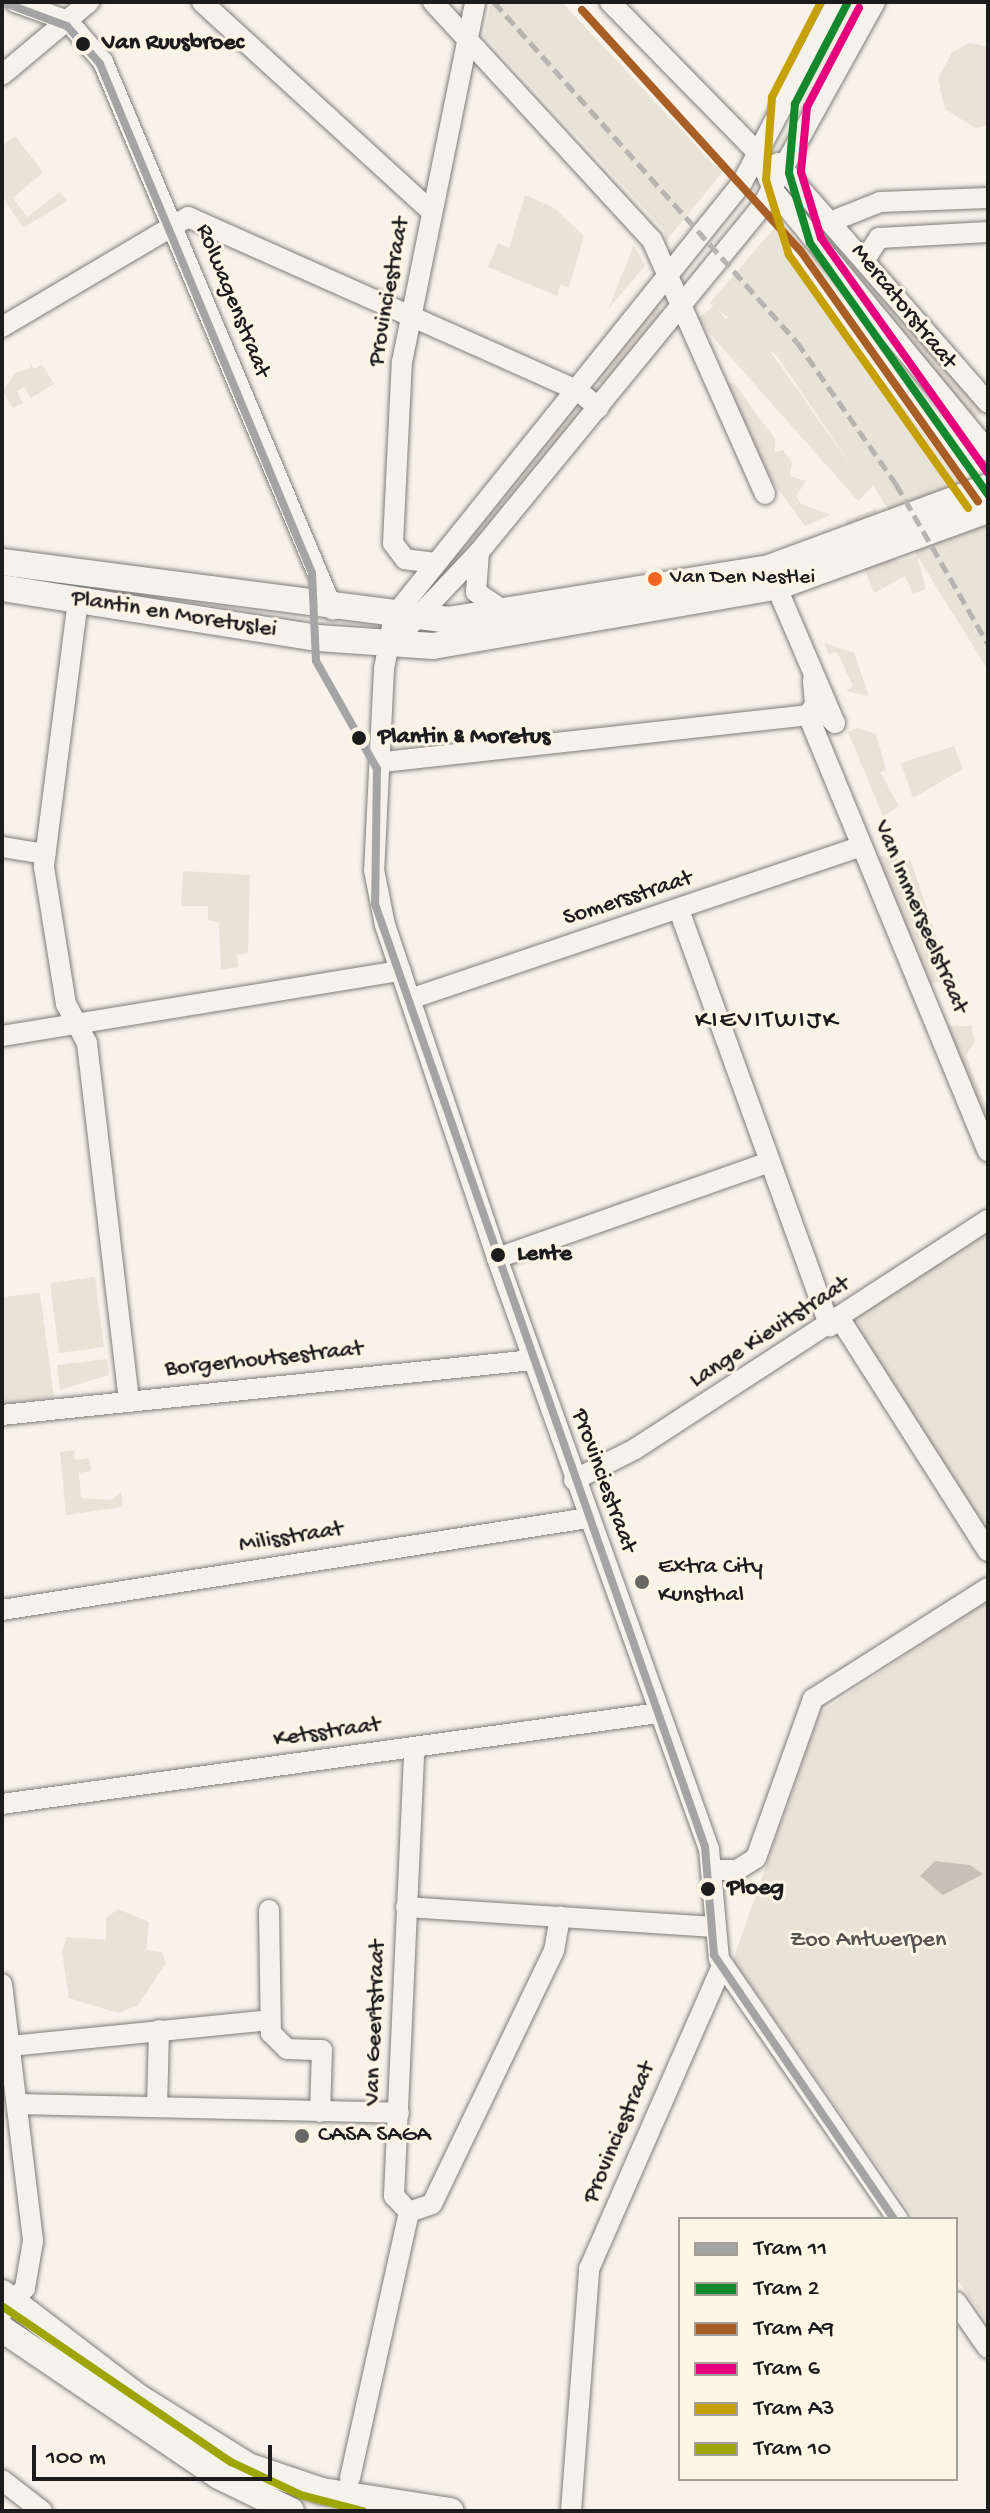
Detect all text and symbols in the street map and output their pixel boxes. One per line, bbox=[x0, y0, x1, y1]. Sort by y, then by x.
place label: Van Ruusbroec bbox=[102, 30, 244, 58]
marker: Van Ruusbroec bbox=[71, 32, 95, 56]
street label: Provinciestraat bbox=[363, 215, 417, 369]
street label: Rolwagenstraat bbox=[188, 220, 276, 382]
street label: Mercatorstraat bbox=[844, 238, 962, 376]
place label: Van Den Nestlei bbox=[670, 566, 815, 592]
marker: Van Den Nestlei bbox=[647, 571, 663, 587]
street label: Plantin en Moretuslei bbox=[69, 585, 279, 645]
place label: Plantin & Moretus bbox=[378, 724, 550, 752]
marker: Plantin & Moretus bbox=[347, 726, 371, 750]
street label: Van Immerseelstraat bbox=[866, 816, 974, 1018]
street label: Somersstraat bbox=[560, 865, 696, 933]
district label: KIEVITWIJK bbox=[695, 1006, 839, 1038]
place label: Lente bbox=[517, 1241, 572, 1269]
marker: Lente bbox=[486, 1243, 510, 1267]
street label: Lange Kievitstraat bbox=[684, 1270, 856, 1396]
street label: Borgerhoutsestraat bbox=[164, 1335, 364, 1385]
street label: Provinciestraat bbox=[564, 1405, 642, 1557]
street label: Milisstraat bbox=[237, 1516, 345, 1560]
place label: Extra City Kunsthal bbox=[658, 1554, 763, 1610]
marker: Extra City Kunsthal bbox=[633, 1573, 651, 1591]
street label: Ketsstraat bbox=[272, 1711, 382, 1755]
place label: Ploeg bbox=[727, 1875, 784, 1903]
marker: Ploeg bbox=[696, 1877, 720, 1901]
park label: Zoo Antwerpen bbox=[790, 1927, 946, 1955]
street label: Van Geertstraat bbox=[359, 1940, 393, 2106]
street label: Provinciestraat bbox=[577, 2058, 663, 2208]
place label: CASA SAGA bbox=[318, 2122, 431, 2150]
marker: CASA SAGA bbox=[293, 2127, 311, 2145]
legend bbox=[678, 2217, 958, 2481]
text: Tram 11 bbox=[754, 2235, 827, 2264]
text: Tram 2 bbox=[754, 2275, 820, 2304]
text: Tram A9 bbox=[754, 2315, 834, 2344]
text: Tram 6 bbox=[754, 2355, 820, 2384]
text: Tram A3 bbox=[754, 2395, 834, 2424]
scale bar bbox=[36, 2429, 276, 2479]
text: Tram 10 bbox=[754, 2435, 831, 2464]
text: 100 m bbox=[46, 2444, 106, 2473]

